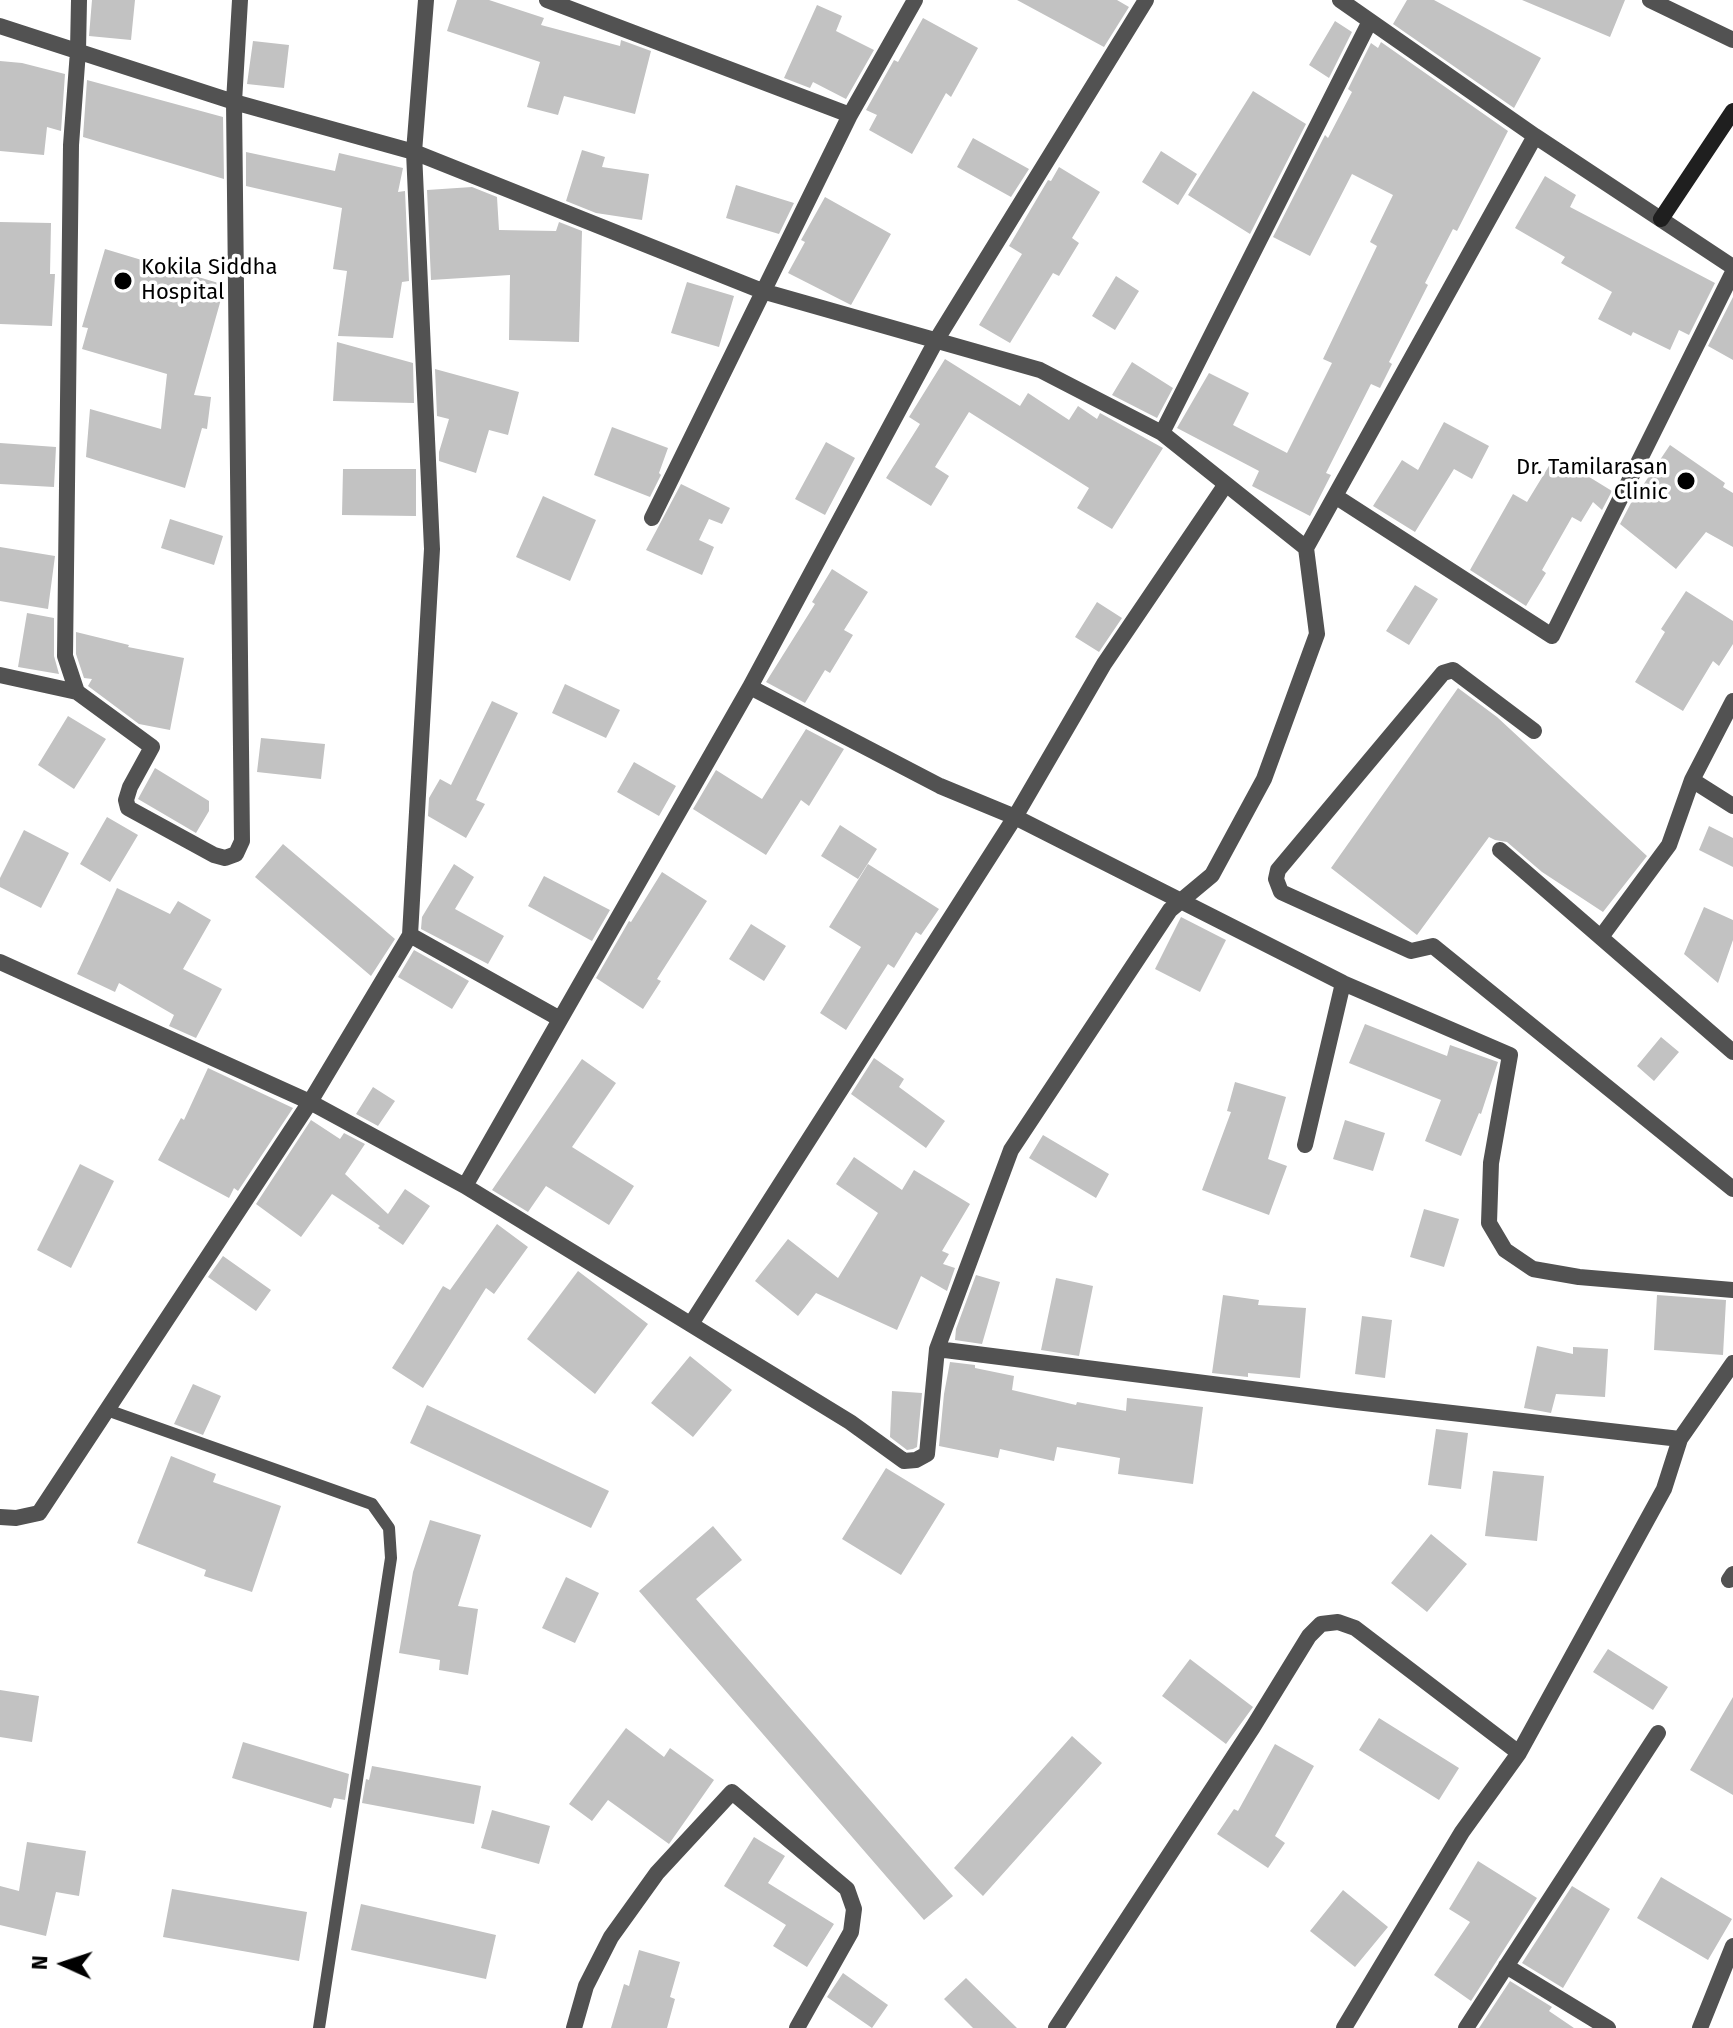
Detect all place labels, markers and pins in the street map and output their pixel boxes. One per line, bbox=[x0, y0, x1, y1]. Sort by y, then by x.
place label: Kokila Siddha Hospital bbox=[141, 255, 277, 306]
marker: Kokila Siddha Hospital bbox=[112, 270, 134, 292]
place label: Dr. Tamilarasan Clinic bbox=[1516, 455, 1668, 506]
marker: Dr. Tamilarasan Clinic bbox=[1675, 470, 1697, 492]

